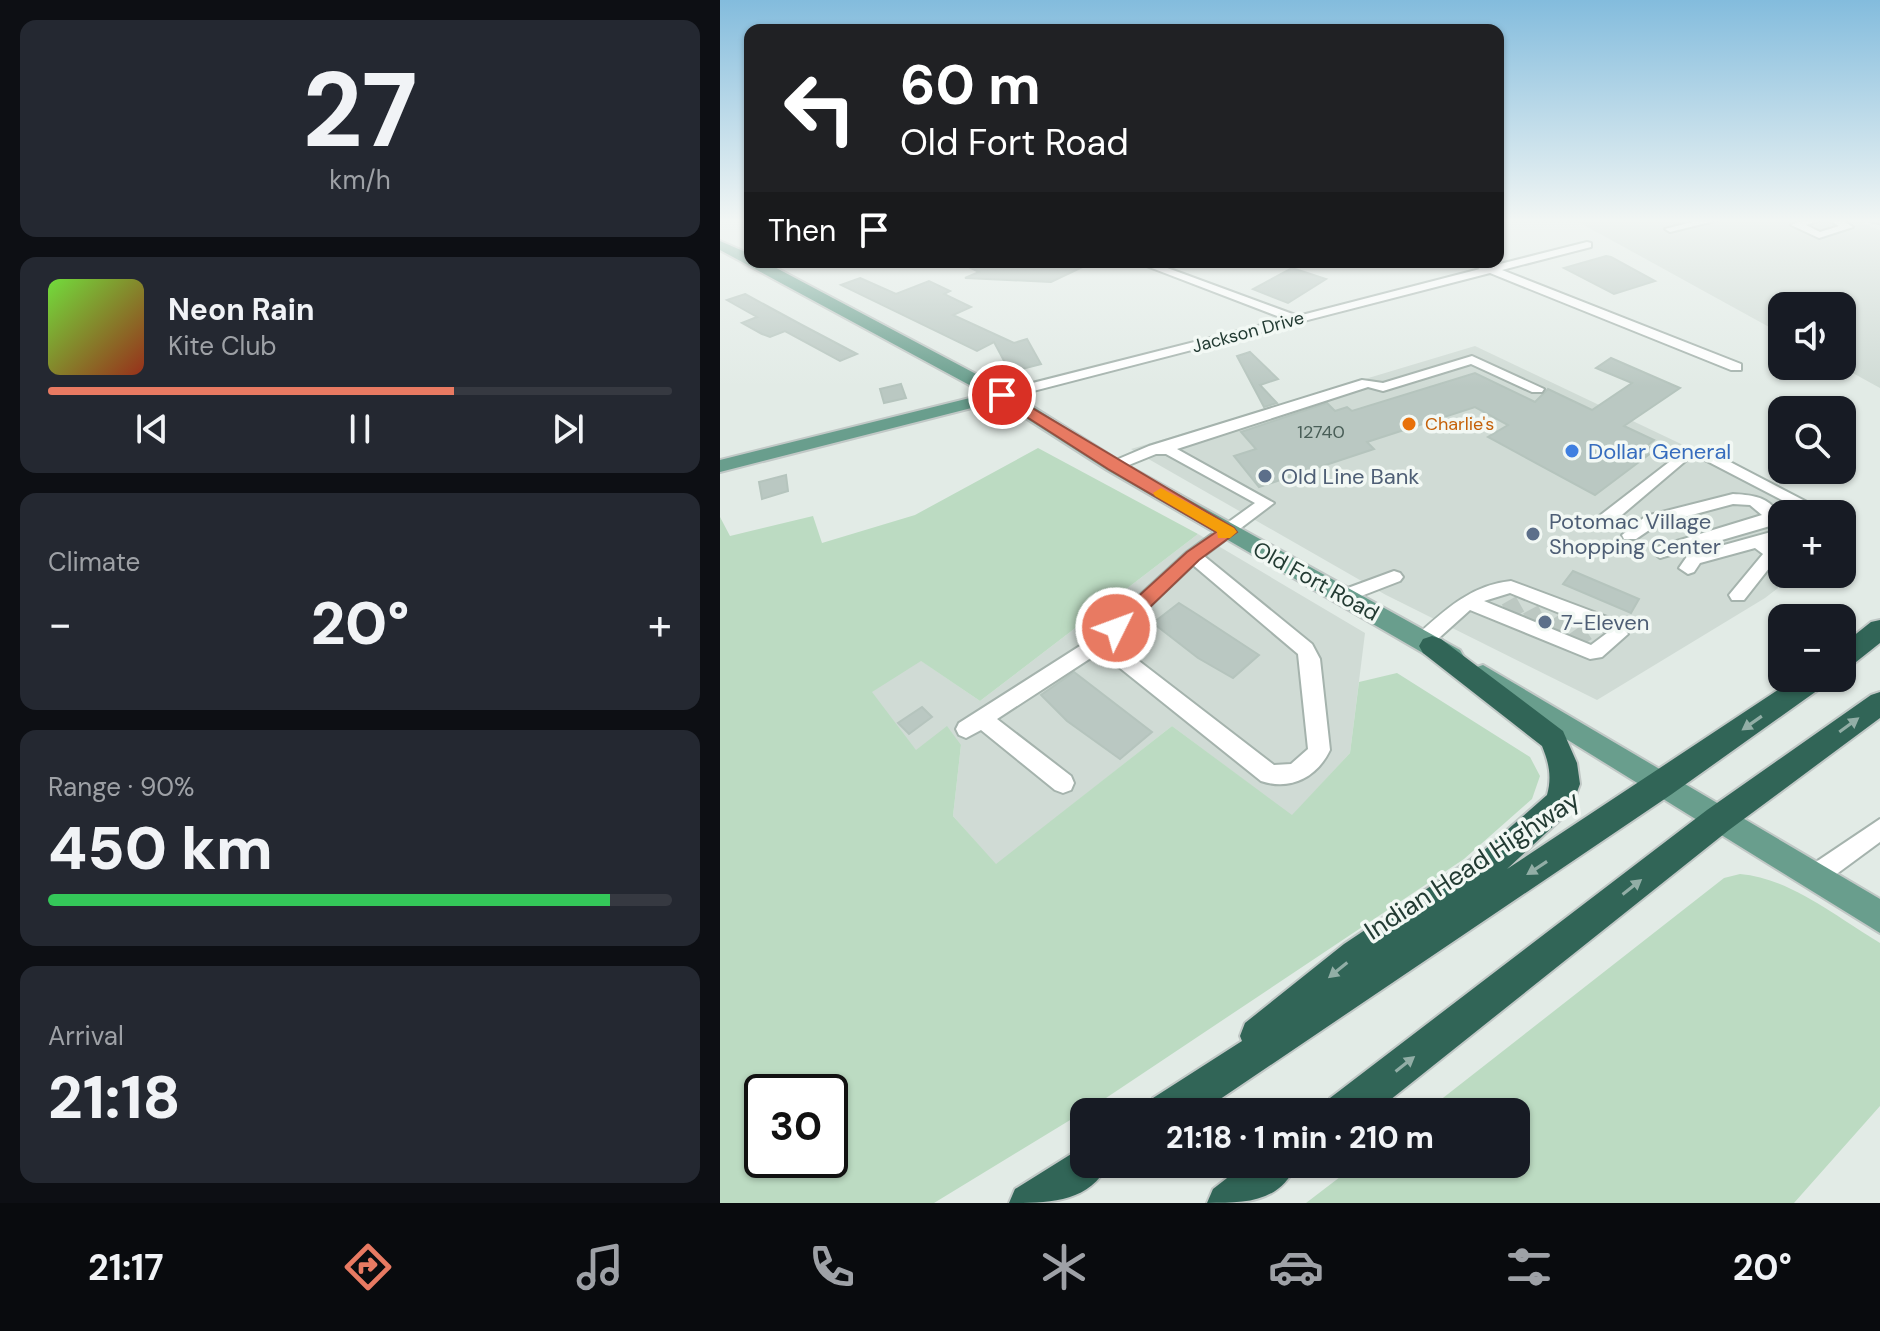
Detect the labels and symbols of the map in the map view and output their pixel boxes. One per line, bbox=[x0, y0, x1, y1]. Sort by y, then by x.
street label: Jackson Drive bbox=[1189, 306, 1307, 358]
pin bbox=[968, 361, 1036, 429]
place label: Charlie's bbox=[1425, 412, 1494, 436]
marker: Charlie's bbox=[1400, 415, 1418, 433]
house number: 12740 bbox=[1297, 420, 1345, 444]
place label: Dollar General bbox=[1588, 437, 1731, 466]
marker: Dollar General bbox=[1563, 442, 1581, 460]
place label: Old Line Bank bbox=[1281, 462, 1419, 491]
marker: Old Line Bank bbox=[1256, 467, 1274, 485]
place label: Potomac Village Shopping Center bbox=[1549, 507, 1721, 561]
marker: Potomac Village Shopping Center bbox=[1524, 525, 1542, 543]
street label: Old Fort Road bbox=[1248, 534, 1384, 628]
position arrow bbox=[1074, 586, 1158, 670]
place label: 7-Eleven bbox=[1561, 608, 1649, 637]
marker: 7-Eleven bbox=[1536, 613, 1554, 631]
one-way arrow bbox=[1742, 715, 1763, 730]
one-way arrow bbox=[1839, 718, 1860, 734]
street label: Indian Head Highway bbox=[1358, 783, 1586, 947]
one-way arrow bbox=[1526, 860, 1548, 875]
one-way arrow bbox=[1622, 879, 1642, 896]
one-way arrow bbox=[1328, 961, 1348, 978]
one-way arrow bbox=[1395, 1056, 1415, 1073]
speed limit sign: 30 bbox=[744, 1074, 848, 1178]

